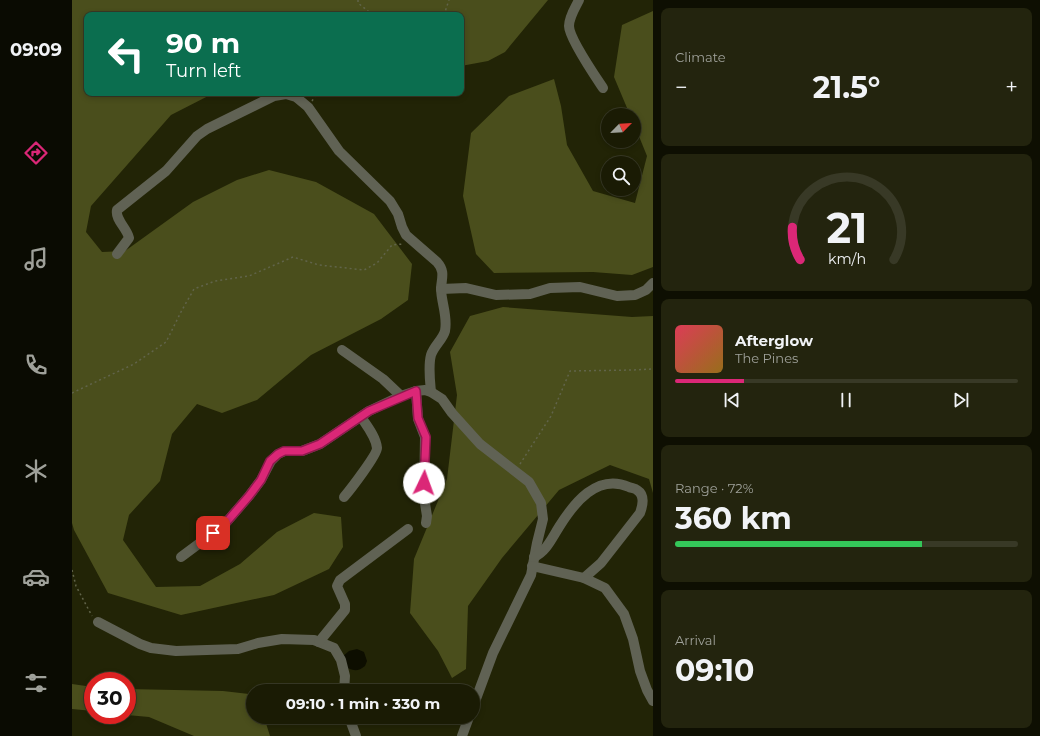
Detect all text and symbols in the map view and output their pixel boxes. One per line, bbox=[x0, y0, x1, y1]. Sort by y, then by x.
text: 90 m bbox=[166, 26, 240, 60]
icon: left bbox=[100, 28, 152, 80]
text: 09:09 bbox=[10, 39, 62, 61]
text: Climate bbox=[675, 49, 726, 65]
text: Turn left bbox=[166, 60, 241, 82]
text: 21.5° bbox=[813, 69, 880, 106]
text: − bbox=[675, 74, 688, 101]
text: + bbox=[1005, 74, 1018, 101]
north arrow bbox=[601, 108, 641, 148]
map controls bbox=[601, 108, 641, 196]
icon: directions bbox=[22, 139, 50, 167]
button: search bbox=[601, 156, 641, 196]
text: 21 bbox=[826, 203, 867, 253]
icon: music bbox=[22, 245, 50, 273]
text: km/h bbox=[827, 250, 866, 268]
text: Afterglow bbox=[735, 331, 813, 350]
text: The Pines bbox=[735, 350, 798, 366]
icon: phone bbox=[22, 351, 50, 379]
icon: previous bbox=[721, 389, 743, 411]
icon: pause bbox=[835, 389, 857, 411]
icon: next bbox=[950, 389, 972, 411]
icon: climate bbox=[22, 457, 50, 485]
position arrow bbox=[403, 462, 445, 504]
text: Range · 72% bbox=[675, 480, 754, 496]
text: 360 km bbox=[675, 500, 792, 537]
pin bbox=[196, 516, 230, 550]
icon: arrive bbox=[202, 522, 224, 544]
icon: car bbox=[22, 563, 50, 591]
text: Arrival bbox=[675, 632, 716, 648]
text: 09:10 bbox=[675, 652, 754, 689]
icon: filters bbox=[22, 669, 50, 697]
speed limit sign: 30 bbox=[84, 672, 136, 724]
text: 09:10 · 1 min · 330 m bbox=[286, 694, 440, 713]

